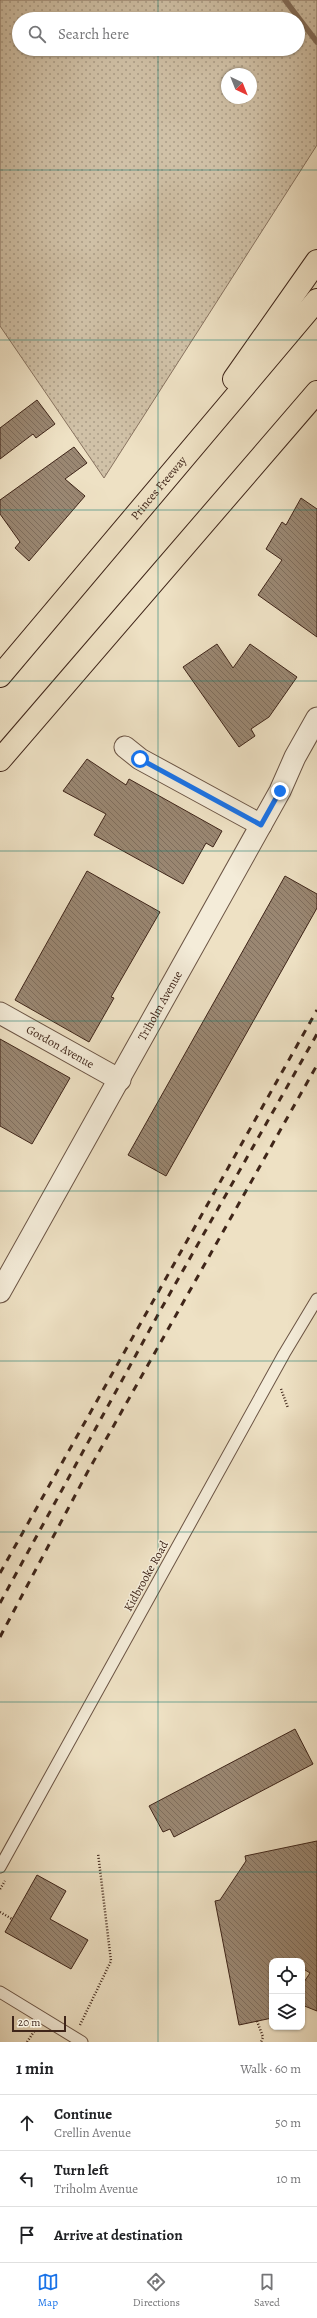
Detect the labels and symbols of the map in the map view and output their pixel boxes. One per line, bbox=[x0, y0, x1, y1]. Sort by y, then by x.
north arrow bbox=[221, 68, 257, 104]
street label: Princes Freeway bbox=[127, 452, 190, 523]
route start bbox=[131, 750, 149, 768]
route end bbox=[271, 782, 289, 800]
street label: Triholm Avenue bbox=[134, 968, 186, 1044]
street label: Gordon Avenue bbox=[23, 1021, 97, 1072]
street label: Kidbrooke Road bbox=[120, 1537, 172, 1614]
scale bar bbox=[12, 2014, 66, 2033]

